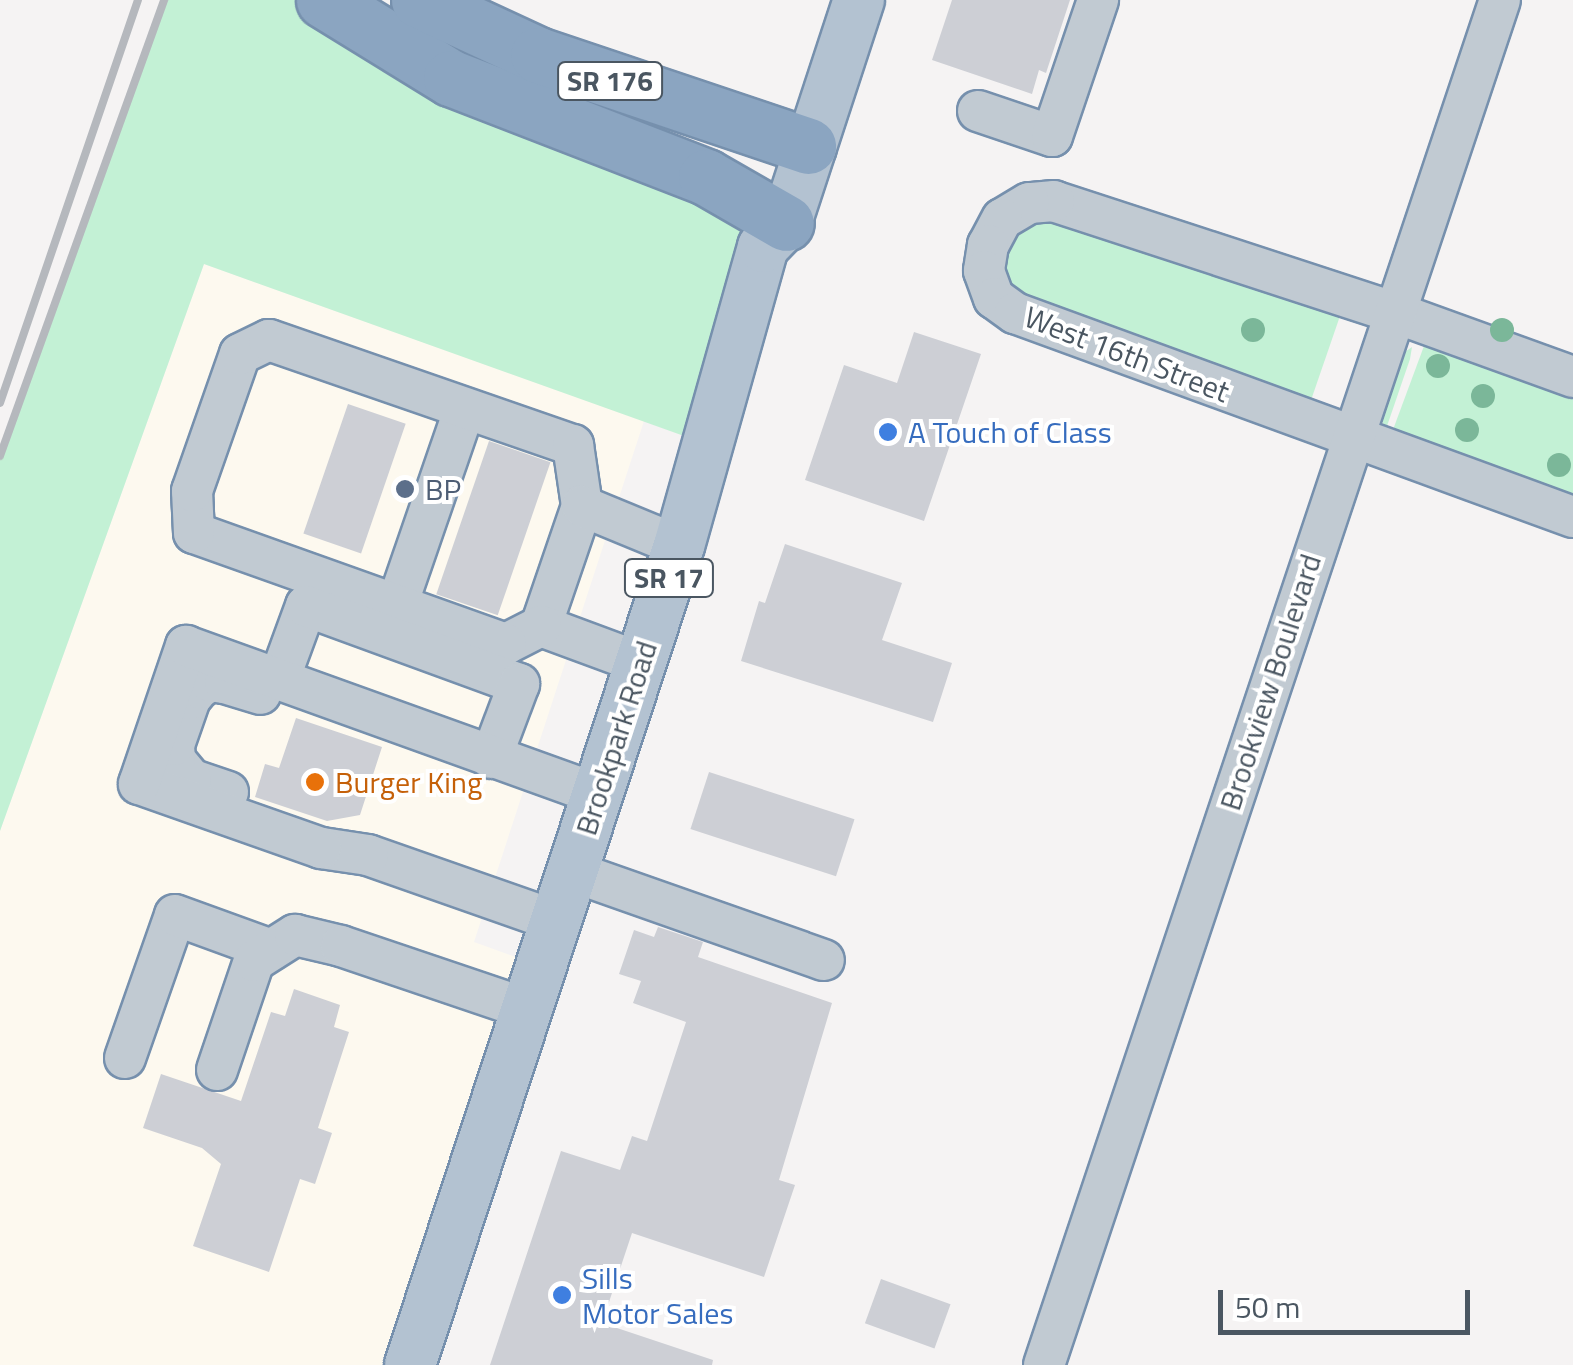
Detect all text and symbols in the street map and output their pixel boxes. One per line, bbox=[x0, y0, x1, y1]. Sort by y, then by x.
road number: SR 176 bbox=[555, 58, 665, 104]
street label: West 16th Street bbox=[1020, 298, 1234, 410]
place label: A Touch of Class bbox=[908, 414, 1112, 450]
marker: A Touch of Class bbox=[877, 421, 899, 443]
place label: BP bbox=[425, 471, 461, 507]
marker: BP bbox=[394, 478, 416, 500]
street label: Brookview Boulevard bbox=[1212, 549, 1328, 815]
road number: SR 17 bbox=[622, 555, 716, 601]
street label: Brookpark Road bbox=[568, 636, 664, 840]
place label: Burger King bbox=[335, 764, 482, 800]
marker: Burger King bbox=[304, 771, 326, 793]
place label: Sills Motor Sales bbox=[582, 1260, 733, 1330]
scale bar bbox=[1223, 1270, 1476, 1332]
marker: Sills Motor Sales bbox=[551, 1284, 573, 1306]
text: 50 m bbox=[1235, 1284, 1300, 1330]

